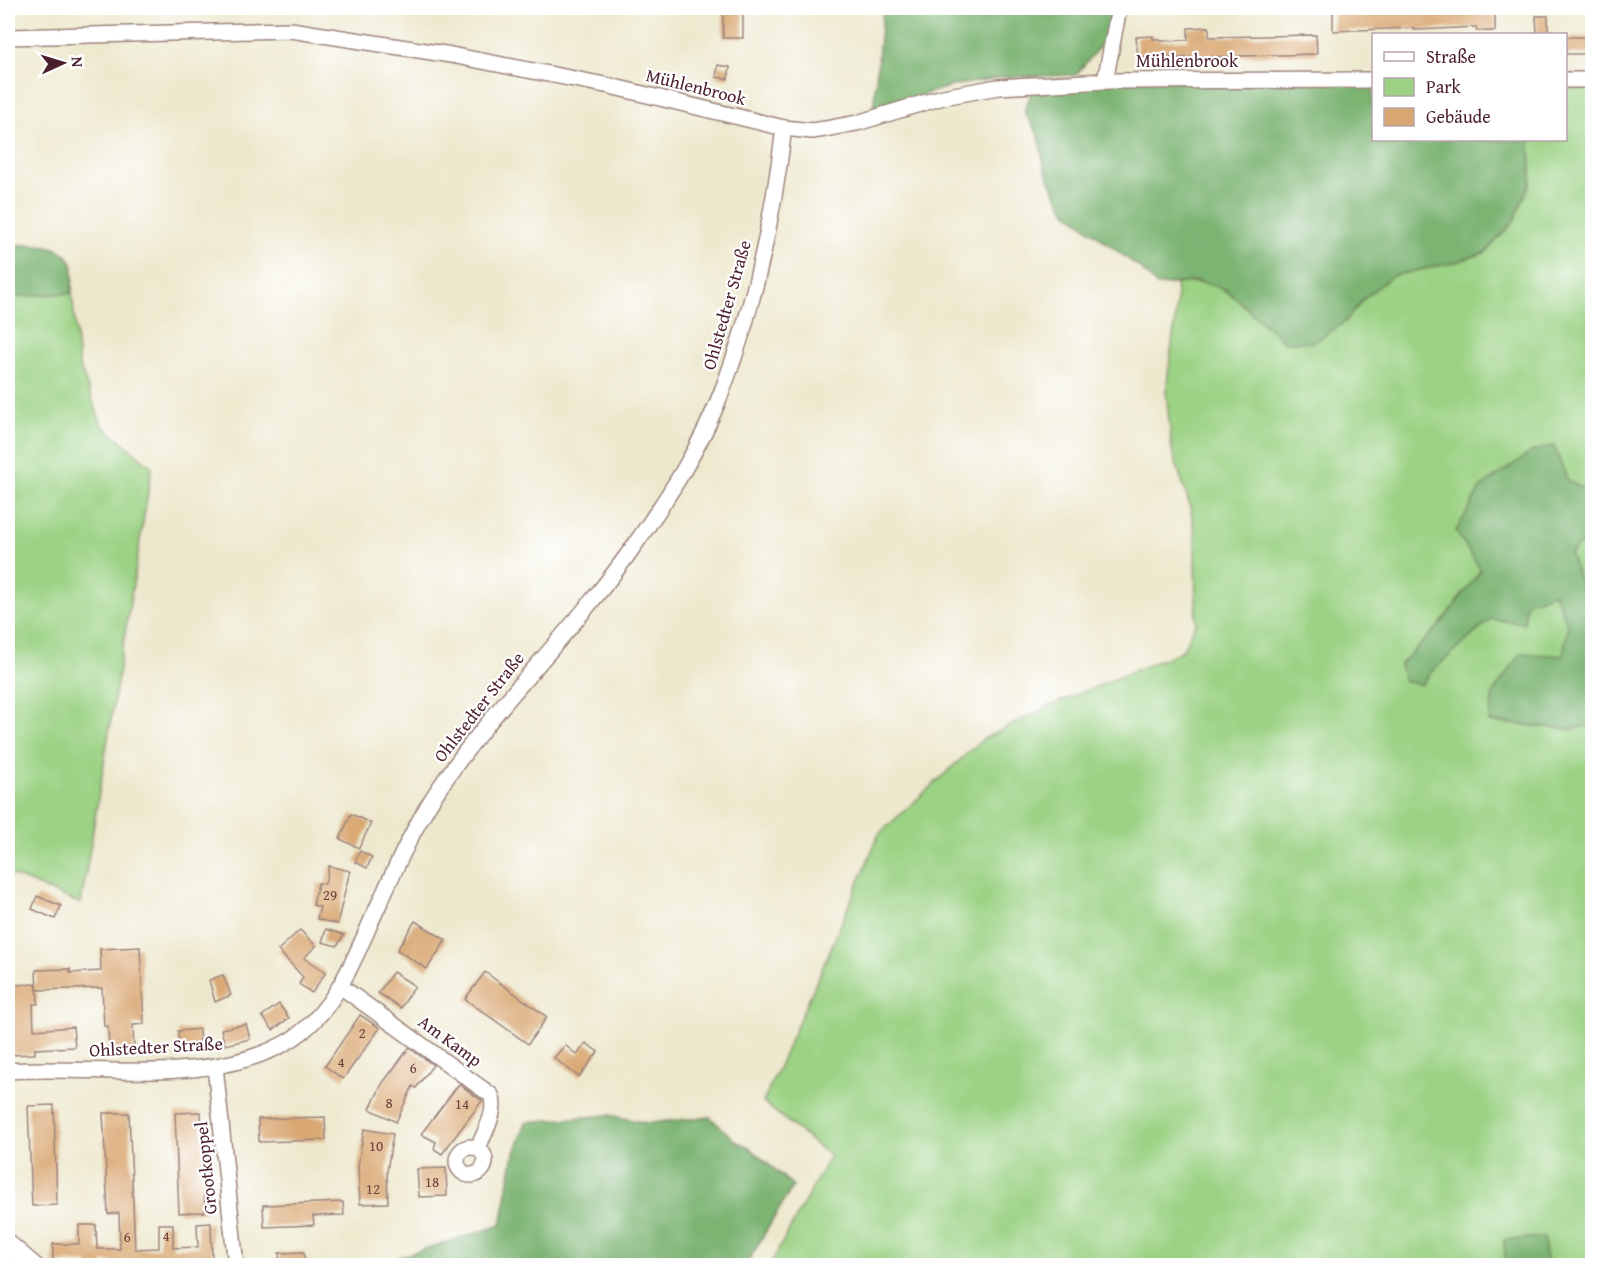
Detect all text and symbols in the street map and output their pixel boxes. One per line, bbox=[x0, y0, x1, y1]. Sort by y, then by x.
north arrow bbox=[33, 33, 93, 93]
legend bbox=[1372, 33, 1567, 141]
text: Straße bbox=[1426, 43, 1476, 70]
street label: Mühlenbrook bbox=[1136, 47, 1239, 74]
text: N bbox=[66, 56, 90, 68]
street label: Mühlenbrook bbox=[643, 61, 750, 112]
text: Park bbox=[1426, 73, 1462, 100]
text: Gebäude bbox=[1426, 103, 1491, 130]
street label: Ohlstedter Straße bbox=[695, 237, 758, 373]
street label: Ohlstedter Straße bbox=[427, 646, 530, 768]
house number: 29 bbox=[323, 884, 337, 905]
street label: Am Kamp bbox=[413, 1008, 488, 1073]
house number: 2 bbox=[358, 1022, 366, 1043]
street label: Ohlstedter Straße bbox=[88, 1030, 223, 1063]
house number: 4 bbox=[337, 1051, 345, 1072]
house number: 6 bbox=[409, 1057, 417, 1078]
house number: 8 bbox=[385, 1092, 393, 1113]
house number: 14 bbox=[455, 1093, 469, 1114]
street label: Grootkoppel bbox=[187, 1120, 224, 1216]
house number: 10 bbox=[369, 1135, 383, 1156]
house number: 18 bbox=[425, 1171, 439, 1192]
house number: 12 bbox=[366, 1178, 380, 1199]
house number: 4 bbox=[162, 1225, 170, 1246]
house number: 6 bbox=[123, 1226, 131, 1247]

